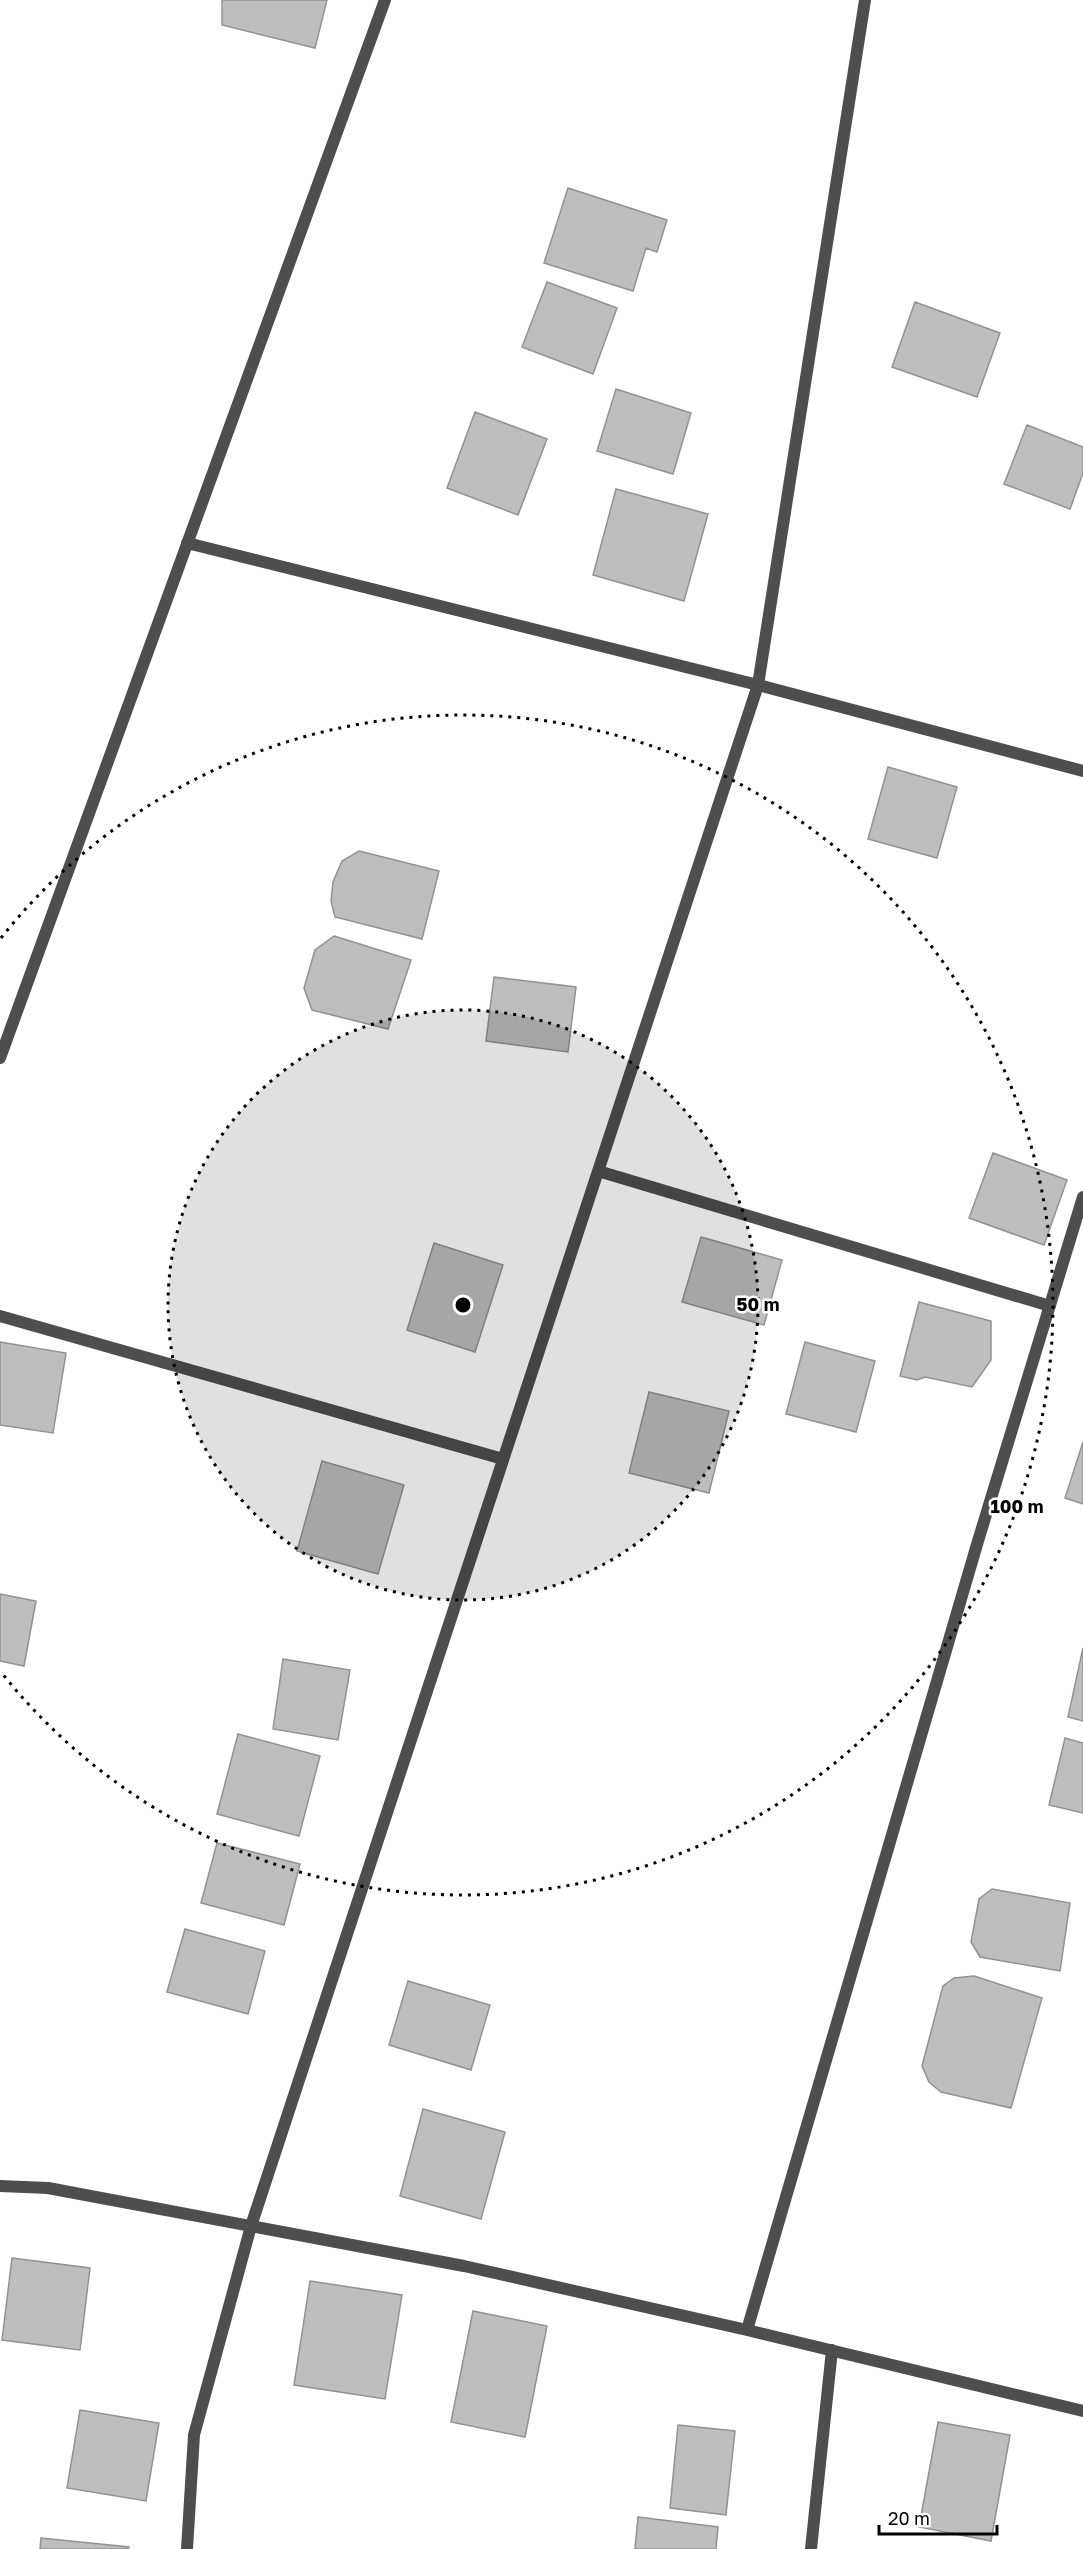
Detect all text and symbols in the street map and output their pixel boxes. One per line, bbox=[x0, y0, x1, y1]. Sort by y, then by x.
text: 50 m bbox=[737, 1293, 779, 1315]
centre of rings bbox=[453, 1295, 473, 1315]
text: 100 m bbox=[991, 1495, 1043, 1517]
scale bar bbox=[879, 2498, 998, 2536]
text: 20 m bbox=[888, 2507, 930, 2529]

